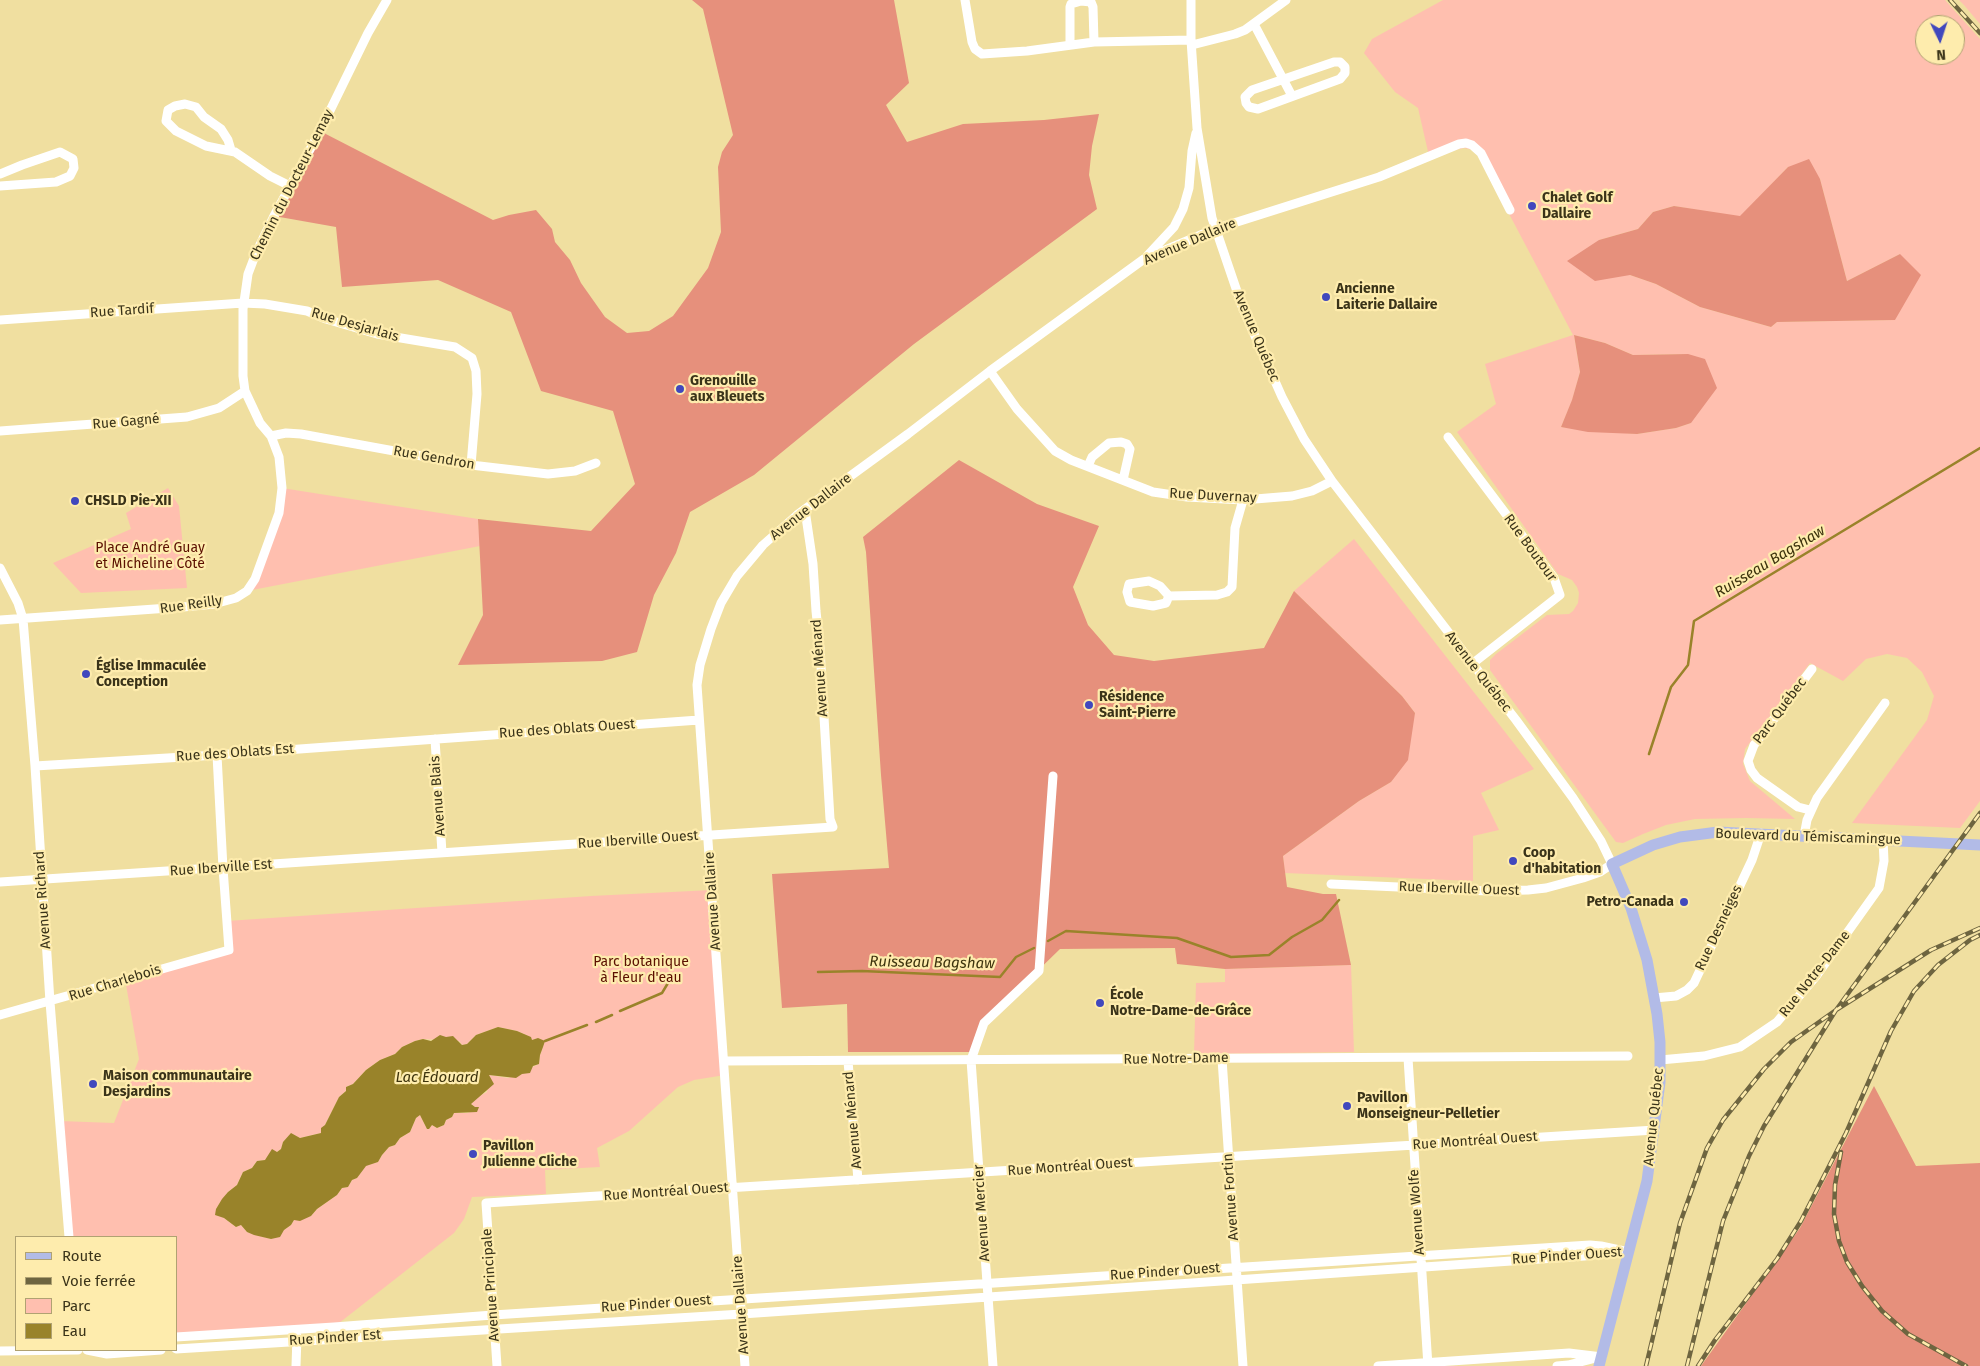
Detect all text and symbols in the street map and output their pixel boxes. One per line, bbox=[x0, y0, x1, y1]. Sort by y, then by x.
north arrow bbox=[1915, 15, 1965, 65]
text: N bbox=[1936, 46, 1946, 63]
street label: Chemin du Docteur-Lemay bbox=[247, 107, 337, 263]
place label: Chalet Golf Dallaire bbox=[1542, 190, 1612, 222]
marker: Chalet Golf Dallaire bbox=[1526, 200, 1538, 212]
street label: Avenue Dallaire bbox=[1141, 215, 1239, 269]
place label: Ancienne Laiterie Dallaire bbox=[1336, 281, 1437, 314]
street label: Avenue Québec bbox=[1229, 287, 1283, 385]
marker: Ancienne Laiterie Dallaire bbox=[1320, 291, 1332, 303]
street label: Rue Tardif bbox=[89, 300, 155, 322]
street label: Rue Desjarlais bbox=[309, 304, 401, 346]
place label: Grenouille aux Bleuets bbox=[690, 373, 765, 406]
marker: Grenouille aux Bleuets bbox=[674, 383, 686, 395]
street label: Rue Gagné bbox=[92, 411, 160, 433]
street label: Rue Gendron bbox=[392, 443, 476, 473]
street label: Avenue Dallaire bbox=[767, 470, 855, 544]
street label: Rue Duvernay bbox=[1169, 485, 1257, 507]
place label: CHSLD Pie-XII bbox=[85, 493, 172, 509]
marker: CHSLD Pie-XII bbox=[69, 495, 81, 507]
street label: Rue Boutour bbox=[1500, 511, 1560, 585]
water label: Ruisseau Bagshaw bbox=[1712, 522, 1828, 602]
park label: Place André Guay et Micheline Côté bbox=[95, 540, 205, 572]
street label: Rue Reilly bbox=[159, 592, 223, 618]
street label: Avenue Ménard bbox=[808, 619, 832, 717]
street label: Avenue Québec bbox=[1441, 628, 1515, 716]
place label: Église Immaculée Conception bbox=[96, 658, 206, 690]
marker: Église Immaculée Conception bbox=[80, 668, 92, 680]
street label: Parc Québec bbox=[1750, 675, 1810, 747]
place label: Résidence Saint-Pierre bbox=[1099, 689, 1176, 722]
marker: Résidence Saint-Pierre bbox=[1083, 699, 1095, 711]
street label: Rue des Oblats Ouest bbox=[498, 716, 636, 742]
street label: Rue des Oblats Est bbox=[175, 740, 295, 766]
street label: Avenue Blais bbox=[427, 755, 449, 837]
street label: Boulevard du Témiscamingue bbox=[1715, 825, 1901, 849]
street label: Rue Iberville Ouest bbox=[577, 827, 699, 853]
place label: Coop d'habitation bbox=[1523, 845, 1601, 878]
street label: Avenue Richard bbox=[31, 850, 55, 950]
street label: Avenue Dallaire bbox=[701, 851, 725, 951]
marker: Coop d'habitation bbox=[1507, 855, 1519, 867]
street label: Rue Iberville Est bbox=[169, 856, 273, 880]
street label: Rue Iberville Ouest bbox=[1398, 878, 1520, 900]
street label: Rue Desneiges bbox=[1692, 883, 1746, 973]
place label: Petro-Canada bbox=[1586, 894, 1674, 910]
marker: Petro-Canada bbox=[1678, 896, 1690, 908]
street label: Rue Notre-Dame bbox=[1776, 927, 1854, 1021]
water label: Ruisseau Bagshaw bbox=[869, 953, 995, 973]
park label: Parc botanique à Fleur d'eau bbox=[593, 954, 689, 986]
street label: Rue Charlebois bbox=[67, 961, 163, 1005]
place label: École Notre-Dame-de-Grâce bbox=[1110, 987, 1251, 1020]
marker: École Notre-Dame-de-Grâce bbox=[1094, 997, 1106, 1009]
street label: Rue Notre-Dame bbox=[1123, 1050, 1229, 1068]
street label: Avenue Québec bbox=[1641, 1067, 1667, 1167]
place label: Maison communautaire Desjardins bbox=[103, 1068, 252, 1100]
water label: Lac Édouard bbox=[396, 1069, 478, 1087]
street label: Avenue Ménard bbox=[840, 1071, 866, 1169]
marker: Maison communautaire Desjardins bbox=[87, 1078, 99, 1090]
place label: Pavillon Monseigneur-Pelletier bbox=[1357, 1090, 1500, 1122]
marker: Pavillon Monseigneur-Pelletier bbox=[1341, 1100, 1353, 1112]
street label: Rue Montréal Ouest bbox=[1412, 1128, 1538, 1154]
place label: Pavillon Julienne Cliche bbox=[483, 1138, 577, 1170]
marker: Pavillon Julienne Cliche bbox=[467, 1148, 479, 1160]
street label: Avenue Fortin bbox=[1220, 1153, 1242, 1241]
street label: Rue Montréal Ouest bbox=[1007, 1154, 1133, 1180]
street label: Avenue Mercier bbox=[970, 1164, 994, 1262]
street label: Avenue Wolfe bbox=[1406, 1168, 1428, 1256]
street label: Rue Montréal Ouest bbox=[603, 1179, 729, 1205]
street label: Avenue Principale bbox=[479, 1228, 503, 1342]
legend bbox=[15, 1236, 178, 1351]
street label: Rue Pinder Ouest bbox=[1511, 1244, 1623, 1268]
text: Route bbox=[62, 1247, 102, 1265]
street label: Avenue Dallaire bbox=[729, 1255, 753, 1355]
street label: Rue Pinder Ouest bbox=[1109, 1260, 1221, 1284]
text: Voie ferrée bbox=[62, 1272, 136, 1290]
street label: Rue Pinder Ouest bbox=[600, 1292, 712, 1316]
text: Parc bbox=[62, 1297, 91, 1315]
text: Eau bbox=[62, 1322, 87, 1340]
street label: Rue Pinder Est bbox=[288, 1326, 382, 1350]

